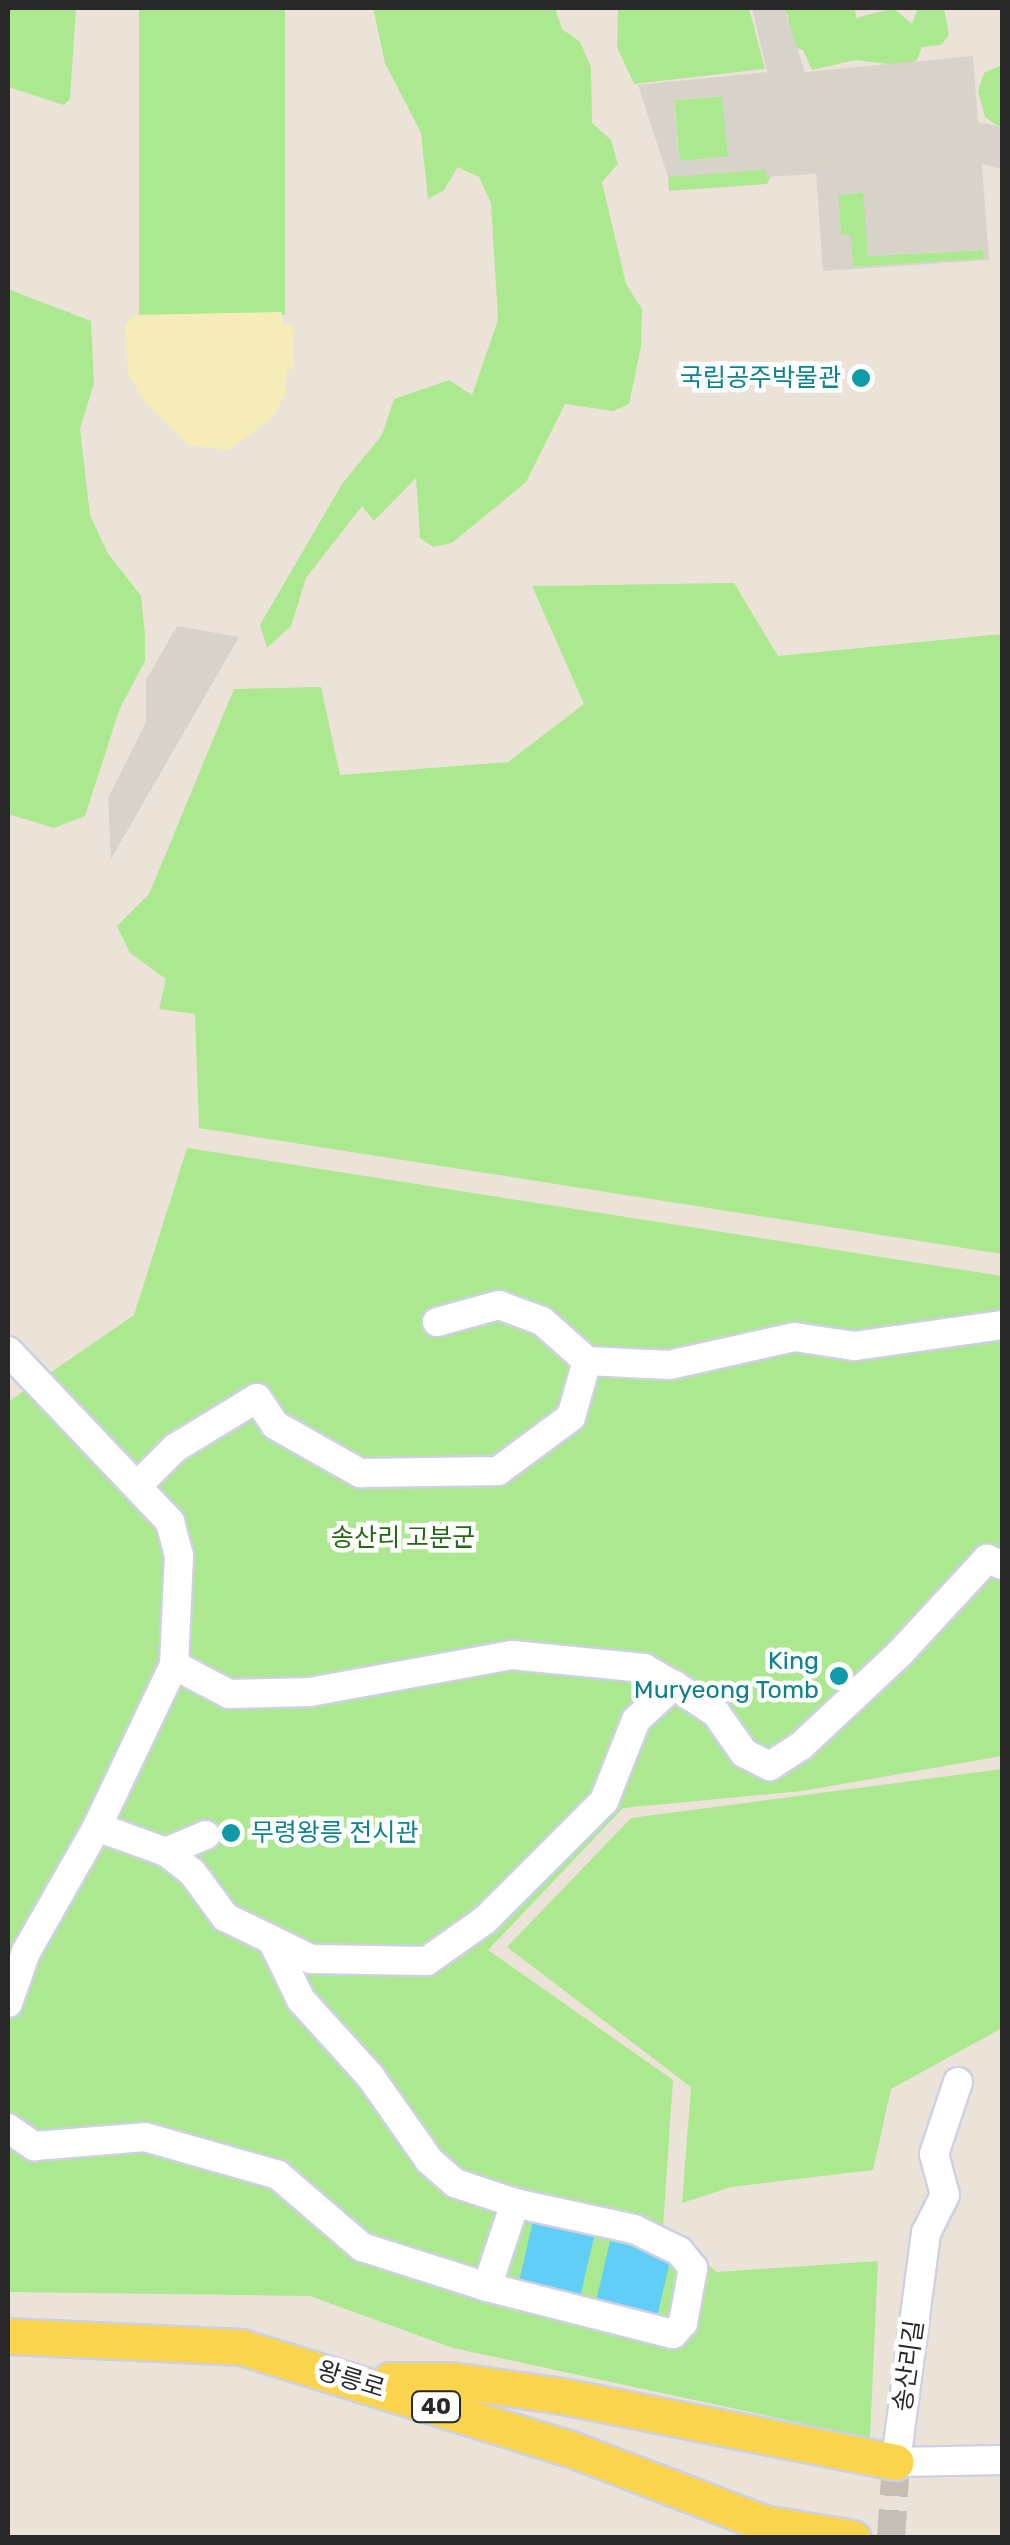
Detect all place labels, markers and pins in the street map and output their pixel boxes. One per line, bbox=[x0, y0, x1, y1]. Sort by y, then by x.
place label: 국립공주박물관 bbox=[680, 363, 841, 393]
marker: 국립공주박물관 bbox=[850, 367, 872, 389]
place label: King Muryeong Tomb bbox=[633, 1647, 819, 1706]
marker: King Muryeong Tomb bbox=[828, 1665, 850, 1687]
place label: 무령왕릉 전시관 bbox=[251, 1818, 418, 1848]
marker: 무령왕릉 전시관 bbox=[220, 1822, 242, 1844]

